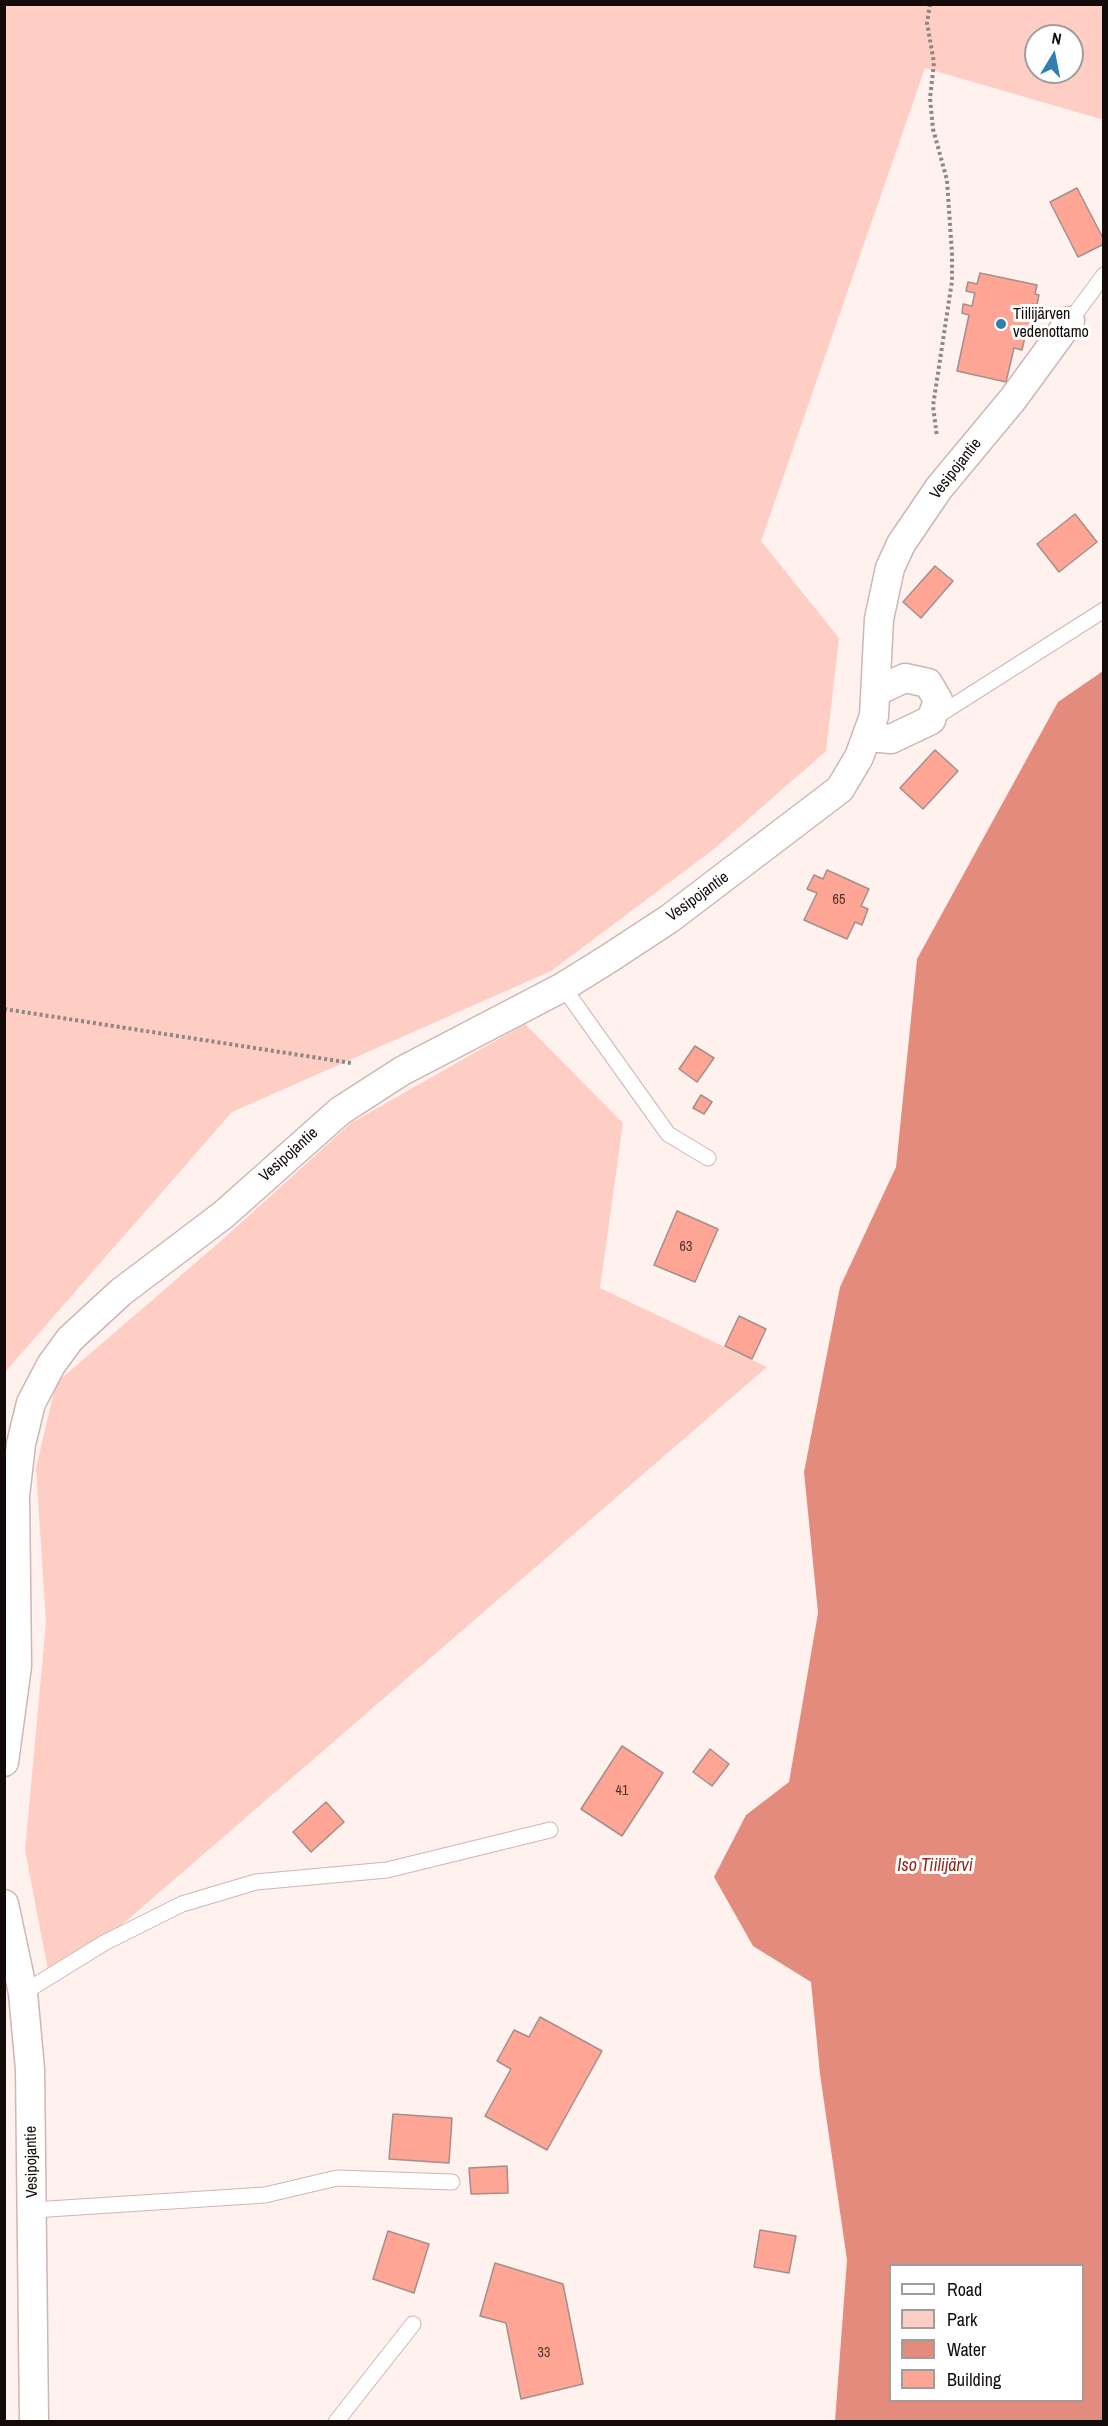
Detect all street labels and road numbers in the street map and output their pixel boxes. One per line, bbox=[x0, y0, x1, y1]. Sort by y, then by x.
street label: Vesipojantie bbox=[926, 435, 986, 503]
street label: Vesipojantie bbox=[663, 868, 733, 926]
street label: Vesipojantie bbox=[256, 1124, 322, 1186]
street label: Vesipojantie bbox=[22, 2126, 42, 2198]

